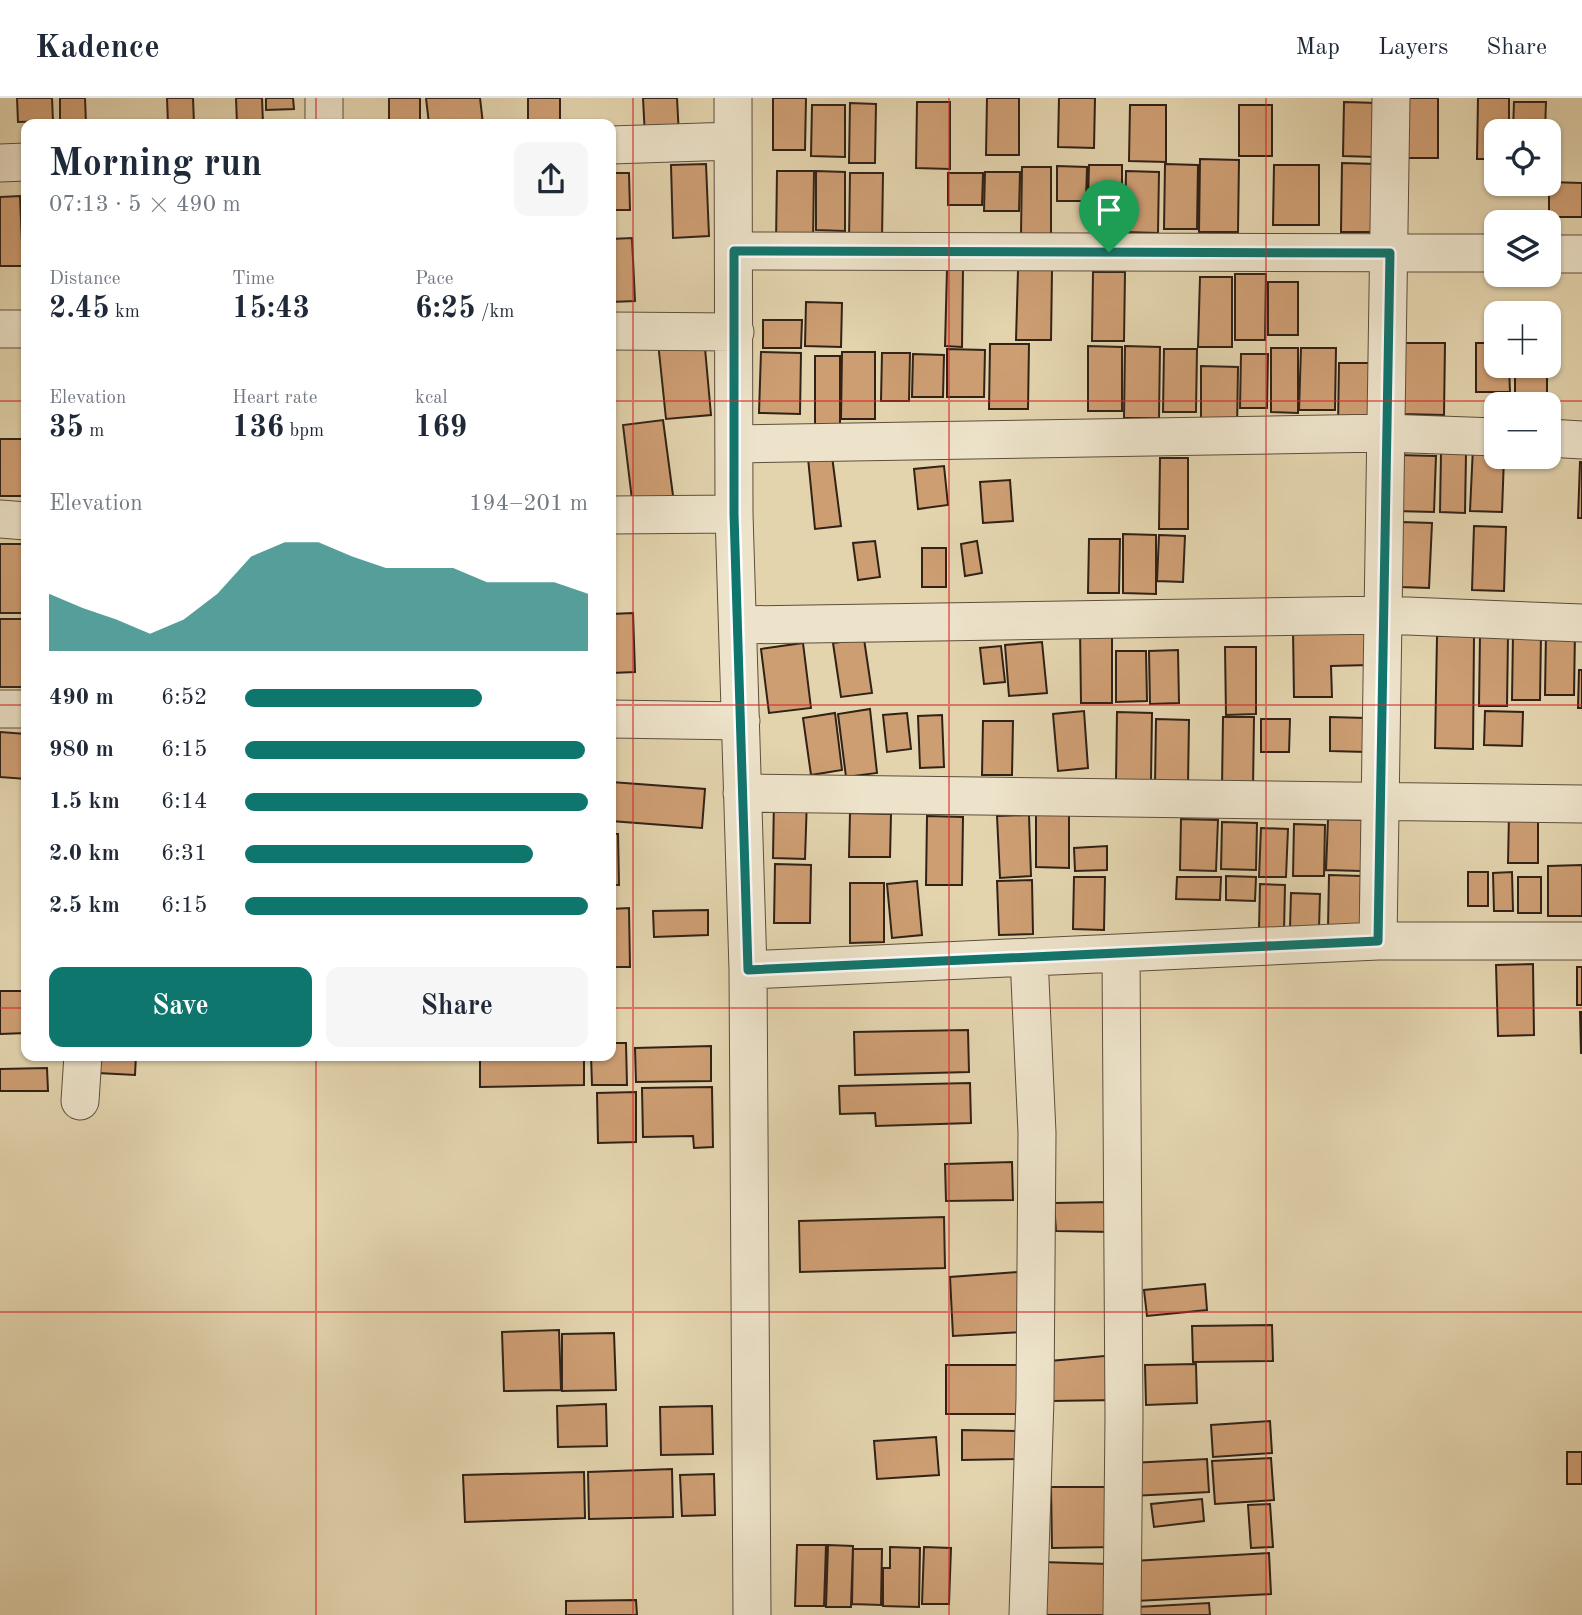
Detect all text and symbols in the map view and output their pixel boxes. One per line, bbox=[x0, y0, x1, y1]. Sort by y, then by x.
text: Kadence bbox=[35, 32, 160, 65]
text: Map bbox=[1296, 36, 1340, 60]
text: Layers bbox=[1378, 36, 1448, 60]
text: Share bbox=[1486, 36, 1547, 60]
map controls bbox=[1484, 119, 1561, 469]
button: locate bbox=[1484, 119, 1561, 196]
button: share bbox=[514, 142, 588, 216]
text: Morning run bbox=[49, 146, 262, 184]
pin bbox=[1079, 180, 1139, 252]
icon: arrive bbox=[1090, 191, 1128, 229]
text: 07:13 · 5 × 490 m bbox=[49, 193, 241, 216]
button: layers bbox=[1484, 210, 1561, 287]
text: Distance bbox=[49, 270, 121, 289]
text: Time bbox=[232, 270, 275, 289]
text: Pace bbox=[415, 270, 454, 289]
text: 2.45 bbox=[49, 294, 110, 324]
text: 15:43 bbox=[232, 294, 310, 324]
text: 6:25 bbox=[415, 294, 476, 324]
button: + bbox=[1484, 301, 1561, 378]
text: km bbox=[110, 303, 140, 322]
text: /km bbox=[476, 303, 514, 322]
text: Elevation bbox=[49, 389, 126, 408]
text: Heart rate bbox=[232, 389, 317, 408]
text: kcal bbox=[415, 389, 448, 408]
button: − bbox=[1484, 392, 1561, 469]
text: 35 bbox=[49, 413, 84, 443]
text: 136 bbox=[232, 413, 284, 443]
text: 169 bbox=[415, 413, 467, 443]
text: m bbox=[84, 422, 104, 441]
text: bpm bbox=[284, 422, 324, 441]
text: Elevation bbox=[49, 492, 143, 515]
text: 194–201 m bbox=[469, 492, 588, 515]
text: 490 m bbox=[49, 686, 114, 709]
text: 6:52 bbox=[161, 686, 207, 709]
text: 980 m bbox=[49, 738, 114, 761]
text: 6:15 bbox=[161, 738, 207, 761]
text: 1.5 km bbox=[49, 790, 120, 813]
text: 6:14 bbox=[161, 790, 207, 813]
text: 2.0 km bbox=[49, 842, 120, 865]
text: 6:31 bbox=[161, 842, 207, 865]
text: 2.5 km bbox=[49, 894, 120, 917]
text: 6:15 bbox=[161, 894, 207, 917]
button: Save bbox=[49, 967, 312, 1047]
button: Share bbox=[326, 967, 588, 1047]

